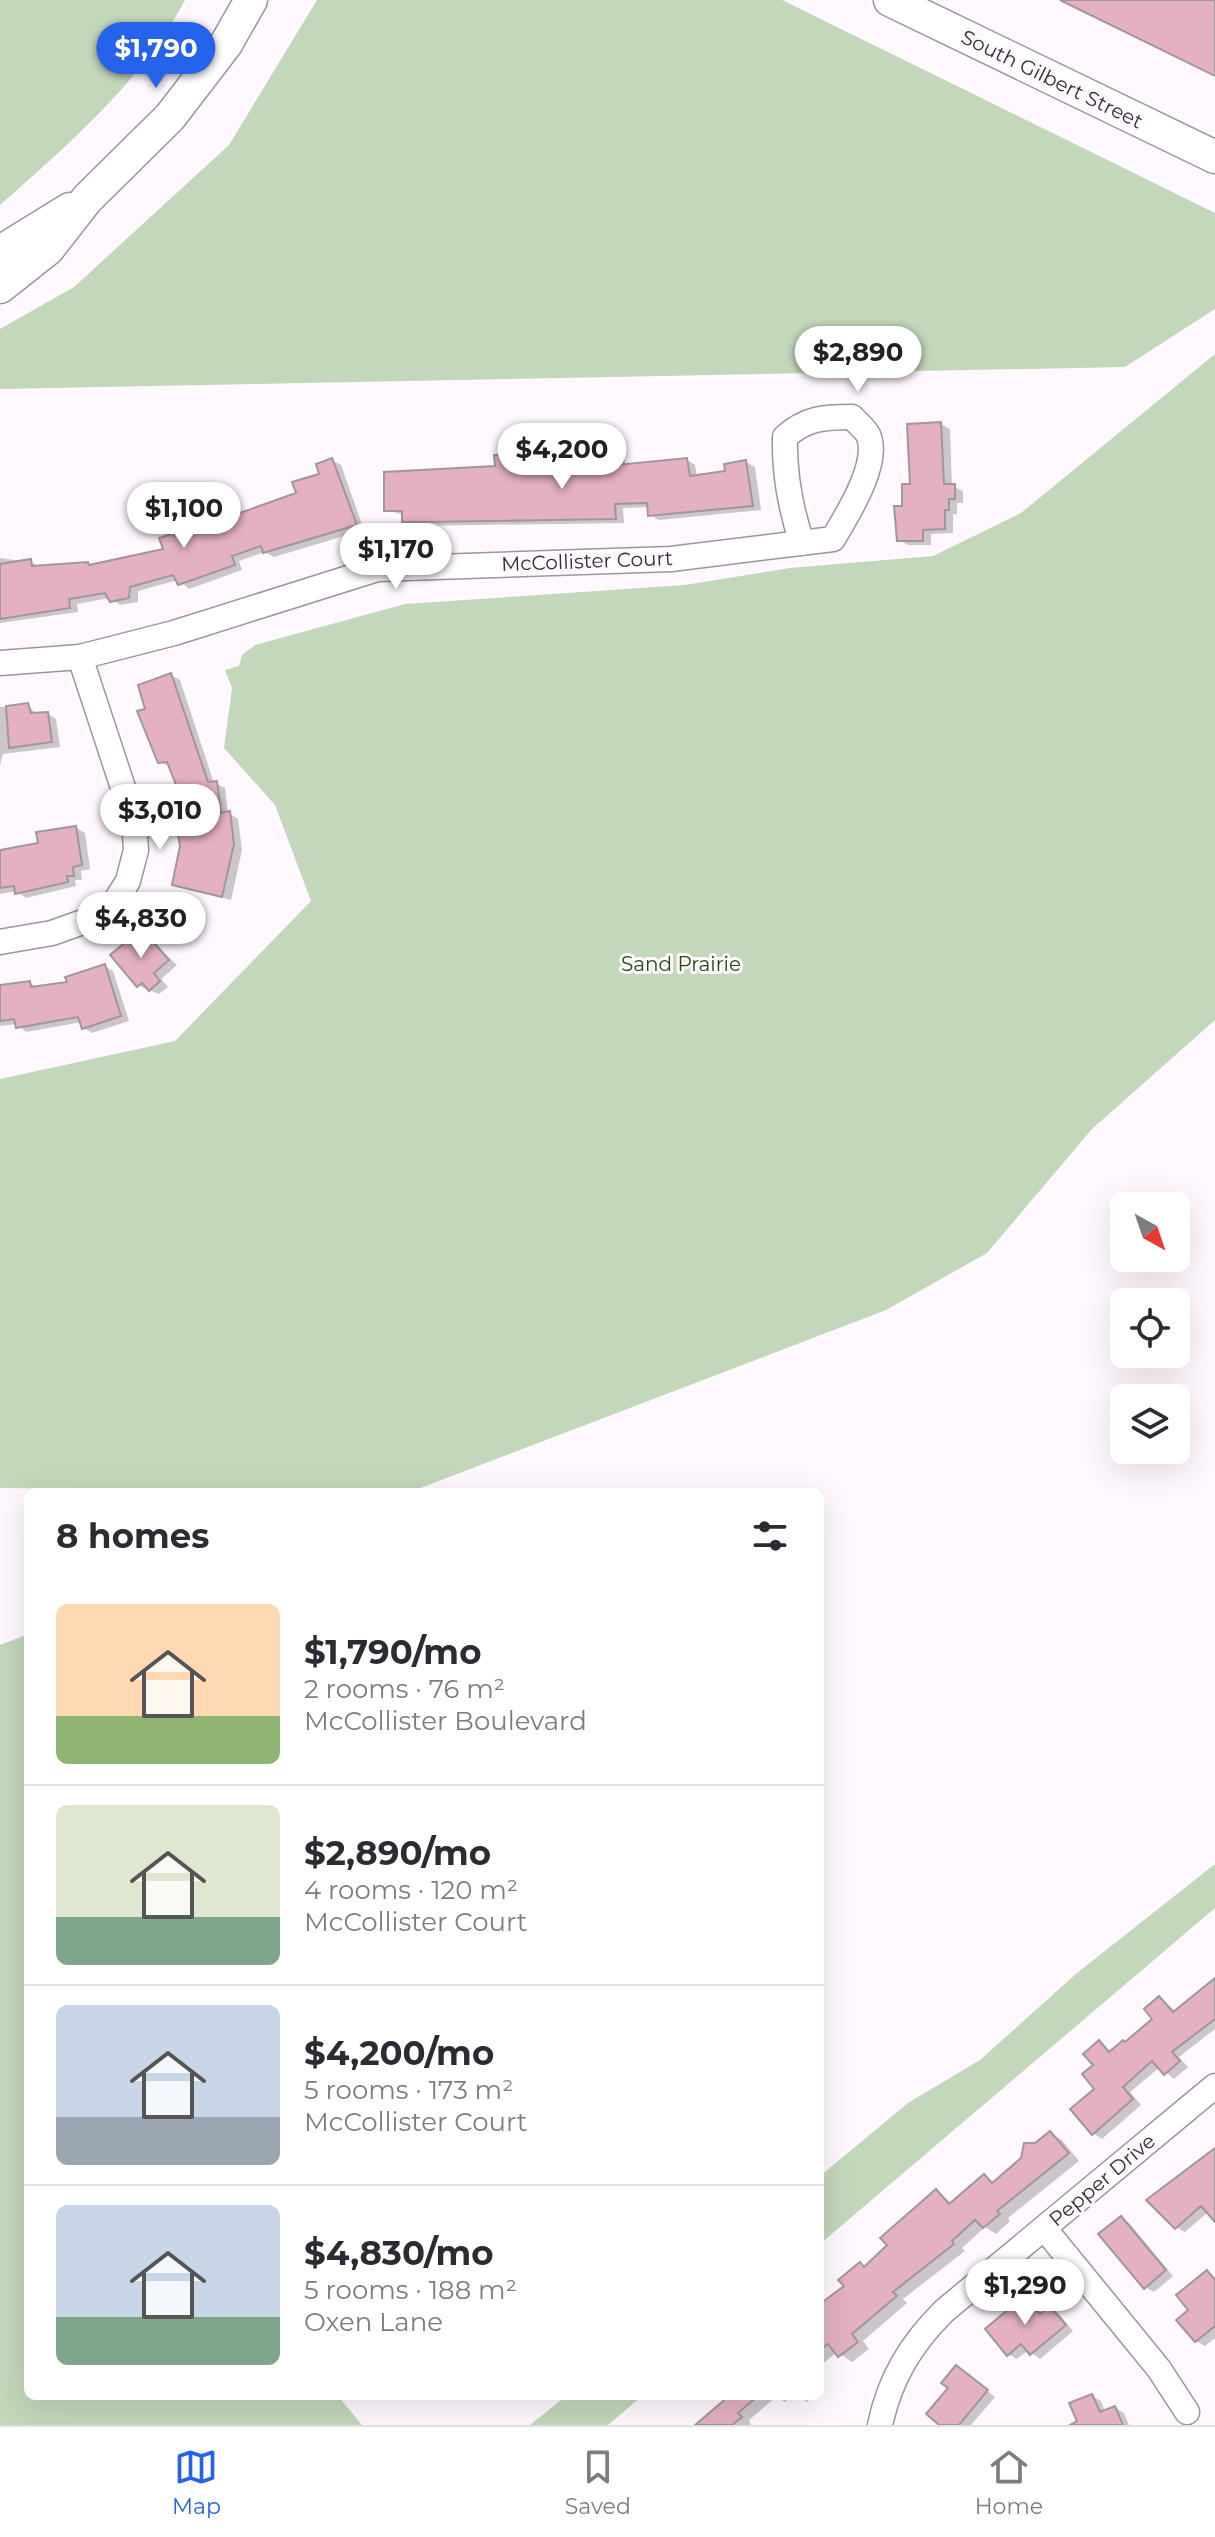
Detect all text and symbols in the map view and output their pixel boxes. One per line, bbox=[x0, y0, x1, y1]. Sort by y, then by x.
pin: $1,790 bbox=[91, 22, 221, 90]
street label: South Gilbert Street bbox=[957, 25, 1147, 133]
text: $1,790 bbox=[114, 32, 198, 64]
pin: $2,890 bbox=[793, 326, 923, 394]
text: $2,890 bbox=[813, 336, 903, 368]
pin: $4,200 bbox=[497, 423, 627, 491]
text: $4,200 bbox=[515, 433, 609, 465]
pin: $1,100 bbox=[119, 482, 249, 550]
text: $1,100 bbox=[145, 492, 223, 524]
pin: $1,170 bbox=[331, 523, 461, 591]
text: $1,170 bbox=[358, 533, 434, 565]
street label: McCollister Court bbox=[501, 546, 673, 576]
pin: $3,010 bbox=[95, 784, 225, 852]
text: $3,010 bbox=[118, 794, 202, 826]
pin: $4,830 bbox=[76, 892, 206, 960]
text: $4,830 bbox=[95, 902, 187, 934]
park label: Sand Prairie bbox=[621, 952, 741, 976]
north arrow bbox=[1110, 1192, 1190, 1272]
map controls bbox=[1110, 1192, 1190, 1464]
button: locate bbox=[1110, 1288, 1190, 1368]
button: layers bbox=[1110, 1384, 1190, 1464]
icon: filters bbox=[748, 1514, 792, 1558]
text: 8 homes bbox=[56, 1515, 209, 1557]
text: $1,790/mo bbox=[304, 1631, 481, 1673]
icon: home bbox=[120, 1636, 216, 1732]
text: 2 rooms · 76 m² bbox=[304, 1673, 505, 1705]
text: McCollister Boulevard bbox=[304, 1705, 587, 1737]
text: $2,890/mo bbox=[304, 1832, 491, 1874]
icon: home bbox=[120, 1837, 216, 1933]
text: 4 rooms · 120 m² bbox=[304, 1874, 518, 1906]
text: McCollister Court bbox=[304, 1906, 527, 1938]
text: $4,200/mo bbox=[304, 2032, 494, 2074]
icon: home bbox=[120, 2037, 216, 2133]
text: 5 rooms · 173 m² bbox=[304, 2074, 513, 2106]
text: McCollister Court bbox=[304, 2106, 527, 2138]
street label: Pepper Drive bbox=[1044, 2129, 1160, 2231]
text: $4,830/mo bbox=[304, 2232, 494, 2274]
icon: home bbox=[120, 2237, 216, 2333]
pin: $1,290 bbox=[960, 2259, 1090, 2327]
text: $1,290 bbox=[983, 2269, 1067, 2301]
text: 5 rooms · 188 m² bbox=[304, 2274, 517, 2306]
text: Oxen Lane bbox=[304, 2306, 443, 2338]
tab: Map bbox=[172, 2445, 221, 2520]
tab: Saved bbox=[565, 2445, 631, 2520]
tab: Home bbox=[975, 2445, 1043, 2520]

